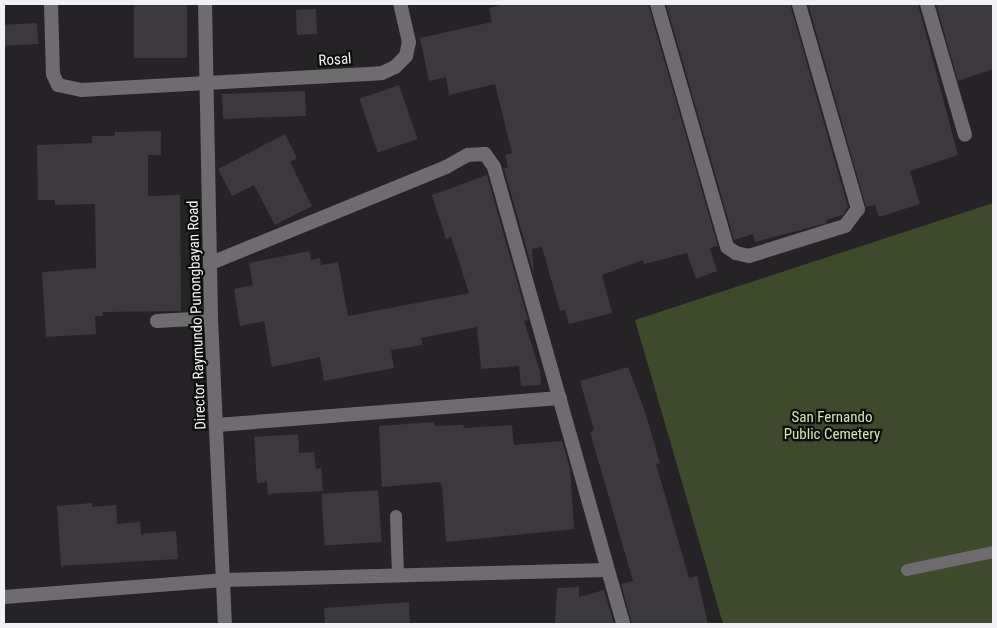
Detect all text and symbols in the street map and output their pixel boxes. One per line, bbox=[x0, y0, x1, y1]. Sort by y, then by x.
street label: Rosal bbox=[318, 50, 352, 70]
street label: Director Raymundo Punongbayan Road bbox=[184, 200, 210, 430]
park label: San Fernando Public Cemetery bbox=[784, 408, 880, 443]

